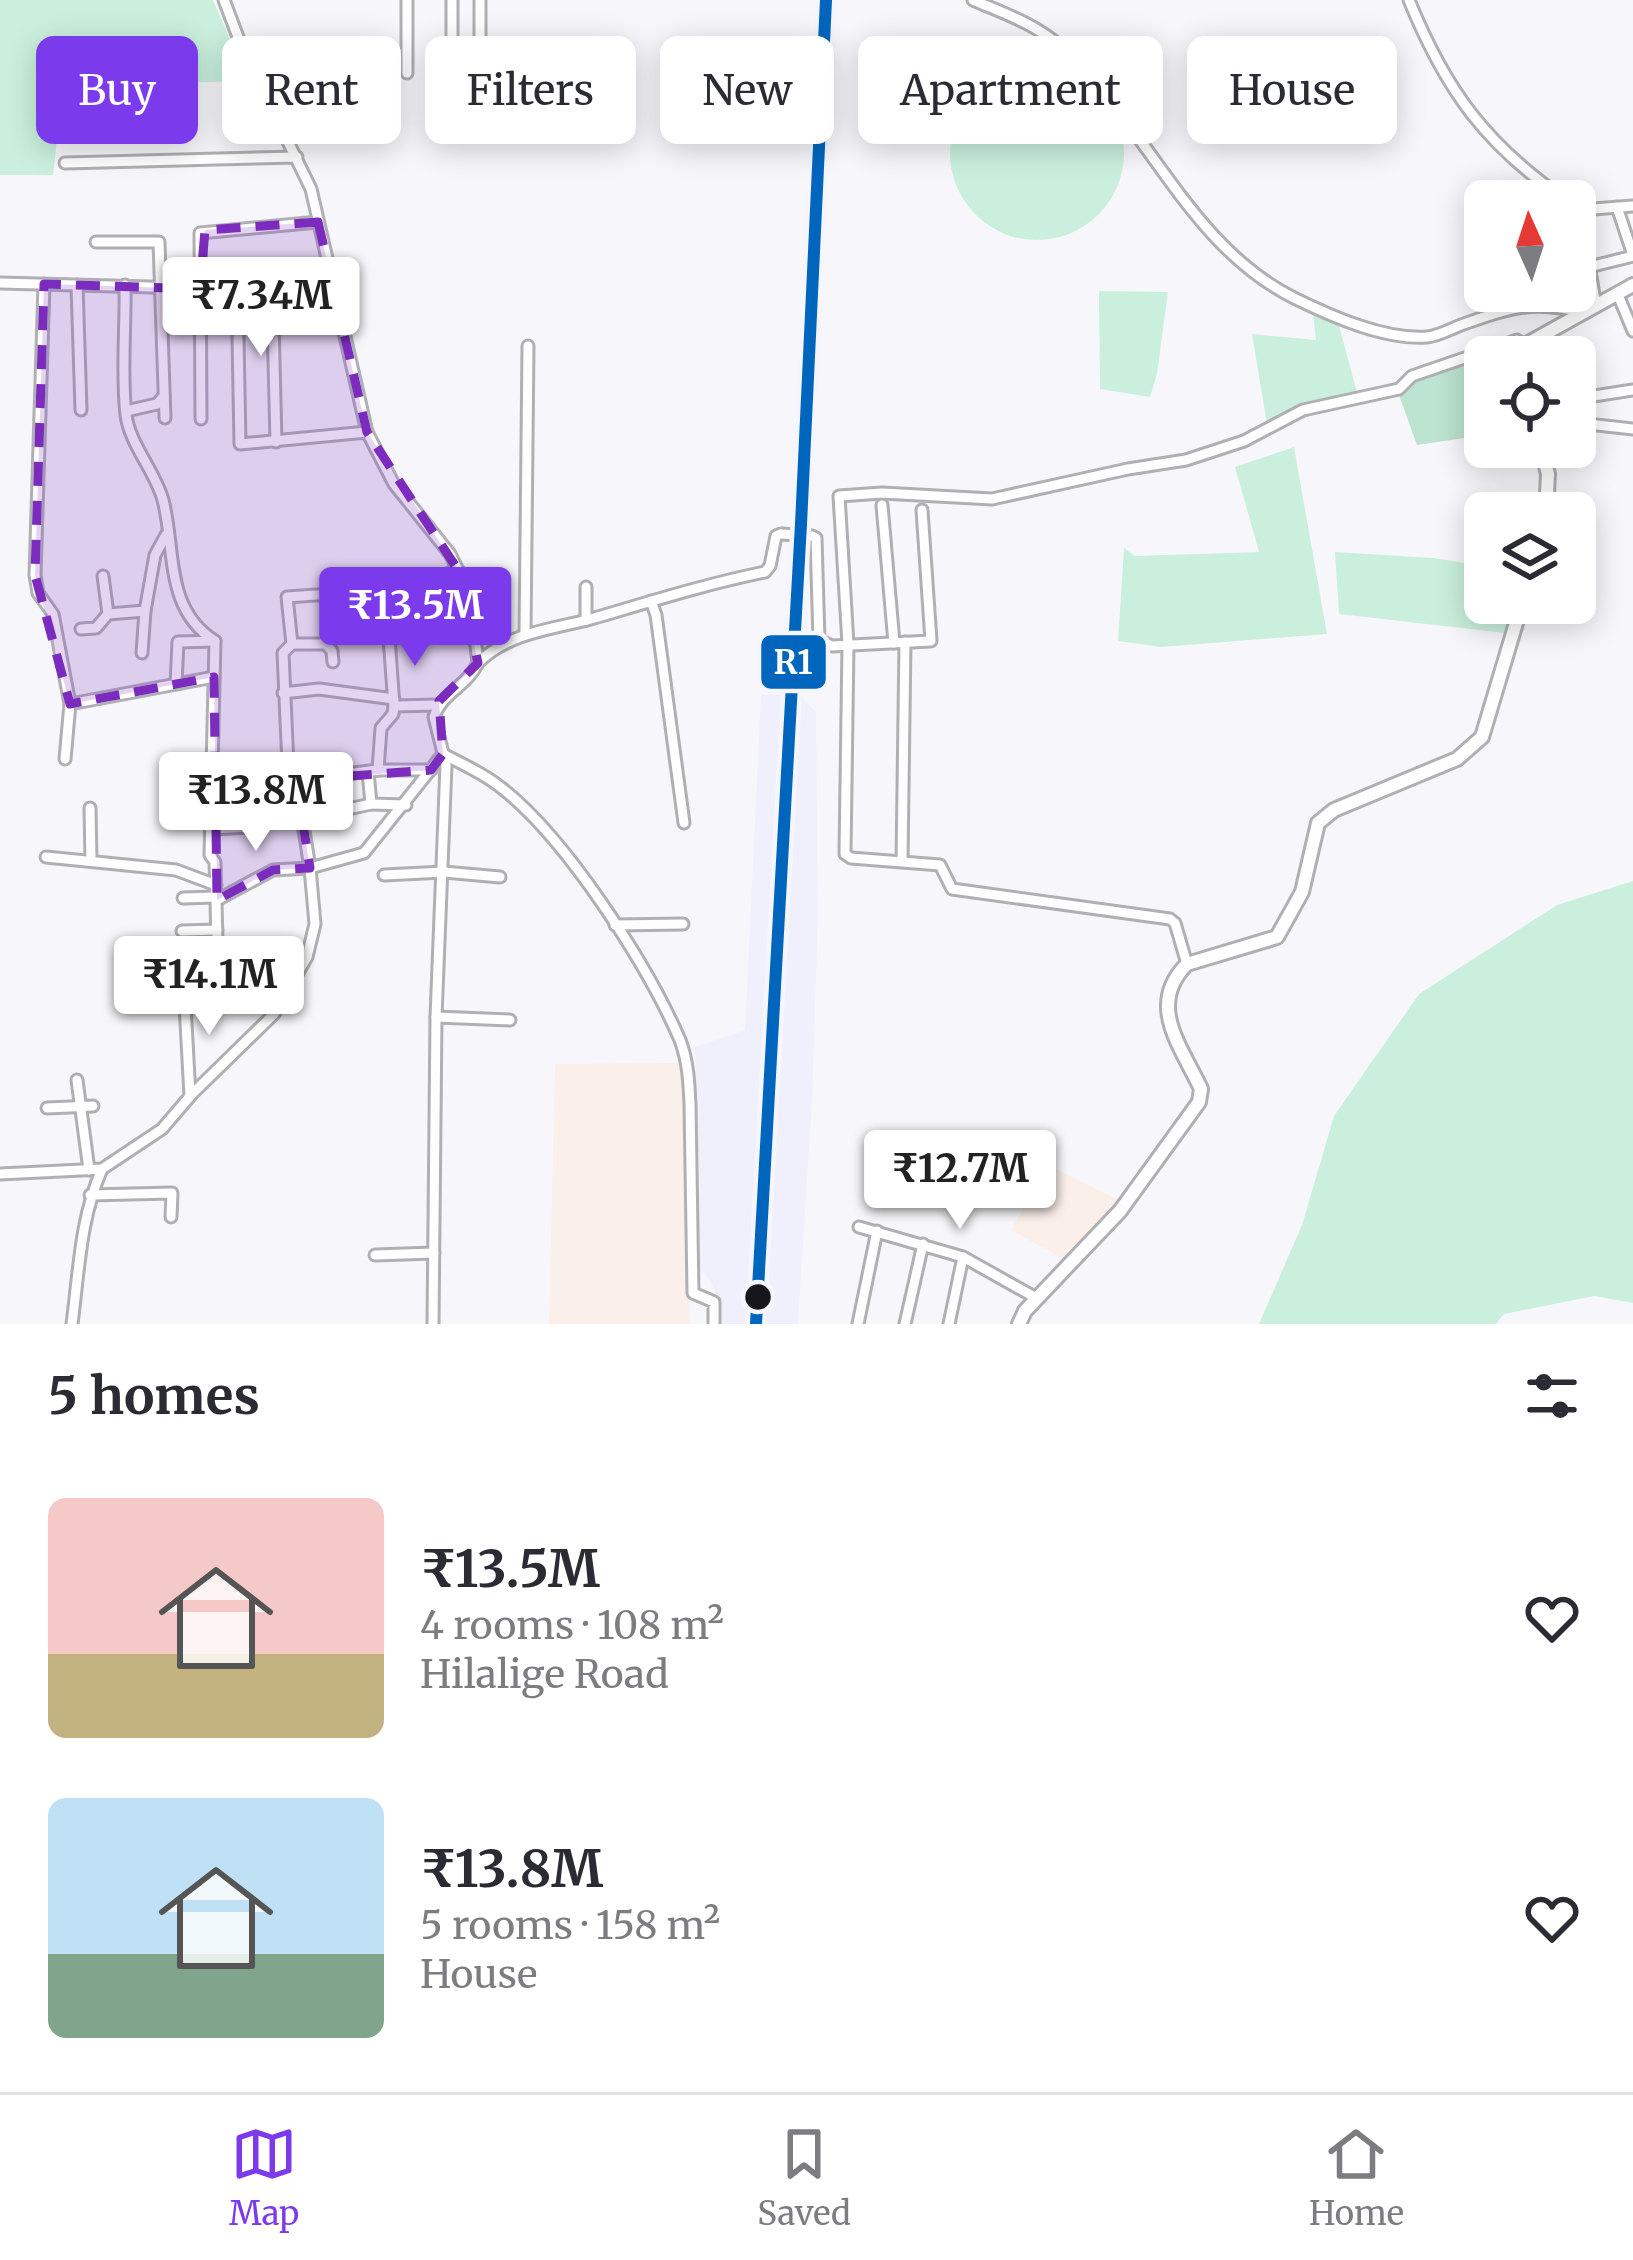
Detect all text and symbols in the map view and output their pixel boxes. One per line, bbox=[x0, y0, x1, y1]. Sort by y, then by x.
chip: Buy bbox=[36, 36, 198, 144]
chip: Rent bbox=[222, 36, 401, 144]
chip: Filters bbox=[425, 36, 636, 144]
chip: New bbox=[660, 36, 834, 144]
chip: Apartment bbox=[858, 36, 1163, 144]
chip: House bbox=[1187, 36, 1397, 144]
north arrow bbox=[1464, 180, 1596, 312]
map controls bbox=[1464, 180, 1596, 624]
pin: ₹7.34M bbox=[163, 257, 359, 359]
text: ₹7.34M bbox=[190, 271, 332, 320]
button: locate bbox=[1464, 336, 1596, 468]
button: layers bbox=[1464, 492, 1596, 624]
pin: ₹13.5M bbox=[317, 567, 513, 669]
text: ₹13.5M bbox=[346, 581, 484, 630]
line badge: R1 bbox=[759, 633, 828, 691]
text: R1 bbox=[774, 642, 812, 683]
pin: ₹13.8M bbox=[158, 752, 354, 854]
text: ₹13.8M bbox=[186, 766, 326, 815]
pin: ₹14.1M bbox=[111, 936, 307, 1038]
text: ₹14.1M bbox=[141, 950, 277, 999]
pin: ₹12.7M bbox=[862, 1130, 1058, 1232]
text: ₹12.7M bbox=[891, 1144, 1029, 1193]
unlabelled marker bbox=[742, 1281, 774, 1313]
icon: filters bbox=[1519, 1363, 1585, 1429]
text: 5 homes bbox=[48, 1364, 260, 1428]
text: ₹13.5M bbox=[420, 1537, 600, 1601]
icon: home bbox=[144, 1546, 288, 1690]
icon: heart bbox=[1519, 1585, 1585, 1651]
text: 4 rooms · 108 m² bbox=[420, 1601, 724, 1650]
text: Hilalige Road bbox=[420, 1650, 669, 1699]
text: ₹13.8M bbox=[420, 1837, 603, 1901]
icon: home bbox=[144, 1846, 288, 1990]
icon: heart bbox=[1519, 1885, 1585, 1951]
text: 5 rooms · 158 m² bbox=[420, 1901, 720, 1950]
text: House bbox=[420, 1950, 537, 1999]
tab: Map bbox=[229, 2121, 299, 2234]
tab: Saved bbox=[757, 2121, 851, 2234]
tab: Home bbox=[1309, 2121, 1404, 2234]

